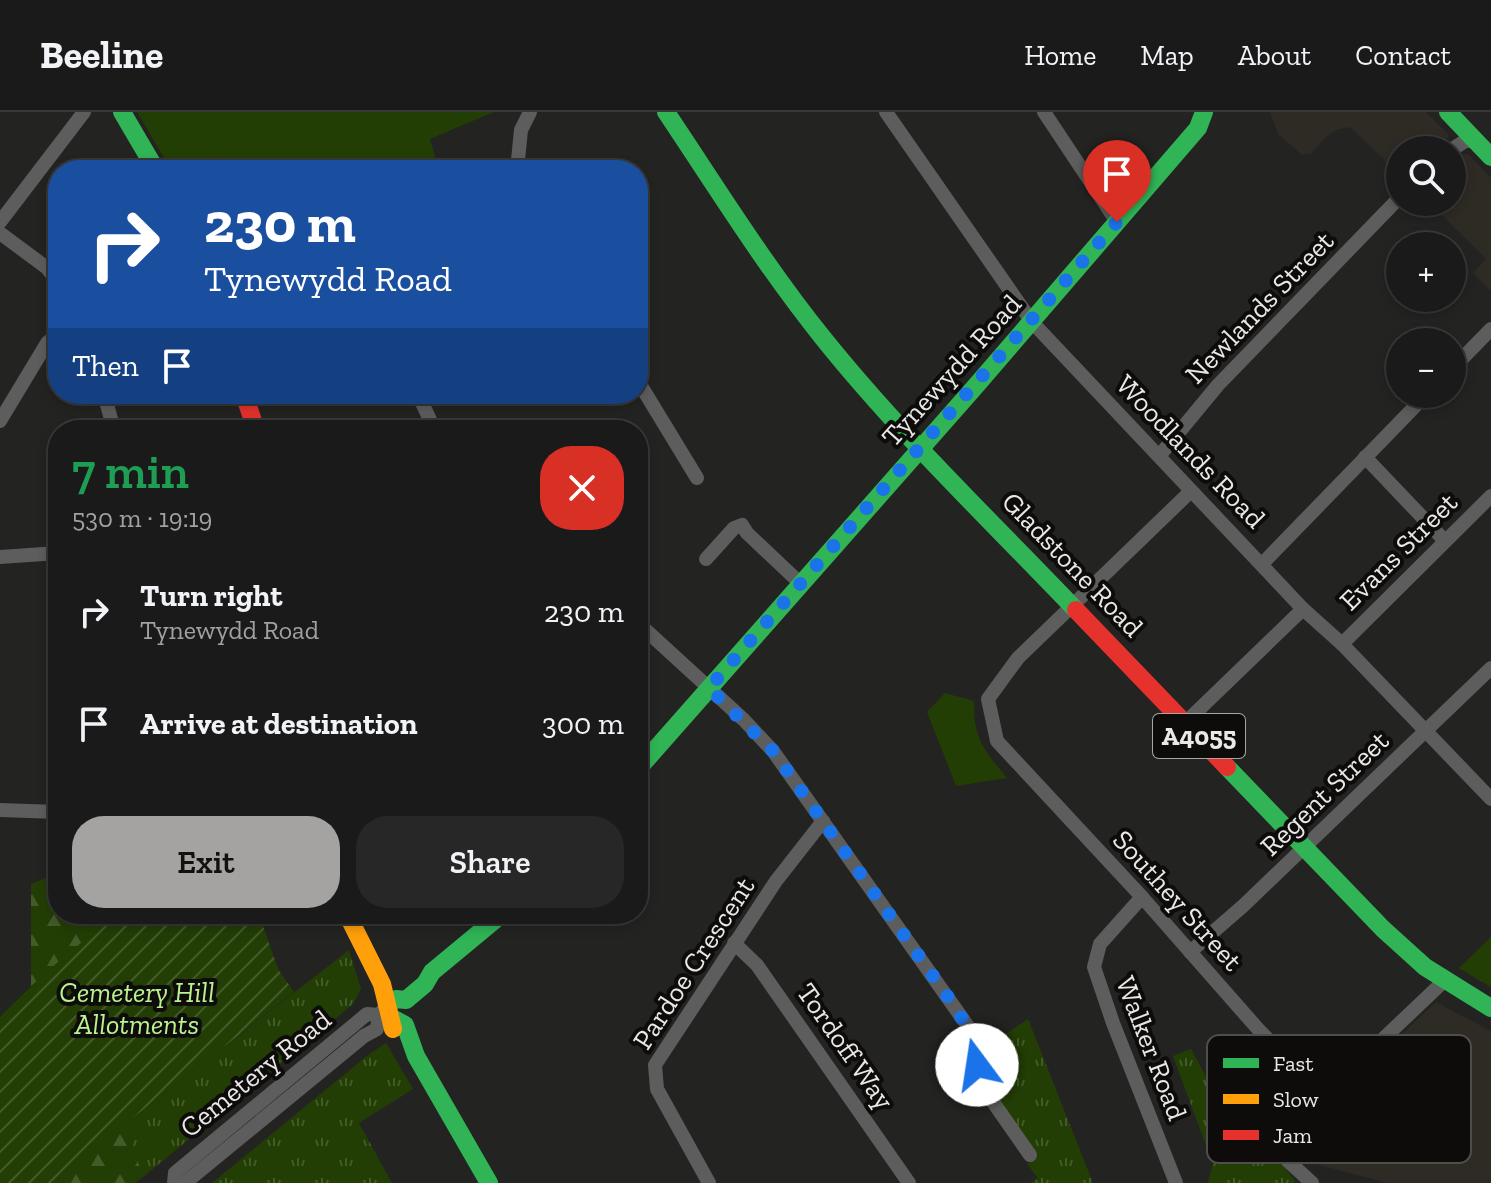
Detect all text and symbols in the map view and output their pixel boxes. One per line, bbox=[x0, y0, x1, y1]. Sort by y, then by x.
text: Beeline bbox=[40, 32, 163, 78]
text: Home bbox=[1024, 39, 1096, 72]
text: Map bbox=[1140, 39, 1194, 72]
text: About bbox=[1238, 39, 1311, 72]
text: Contact bbox=[1355, 39, 1451, 72]
map controls bbox=[1386, 136, 1466, 408]
button: search bbox=[1386, 136, 1466, 216]
pin bbox=[1083, 140, 1151, 222]
icon: arrive bbox=[1095, 152, 1139, 196]
text: 230 m bbox=[204, 189, 356, 256]
icon: right bbox=[72, 192, 176, 296]
street label: Newlands Street bbox=[1178, 224, 1341, 390]
button: + bbox=[1386, 232, 1466, 312]
text: Tynewydd Road bbox=[204, 257, 452, 300]
street label: Tynewydd Road bbox=[875, 288, 1028, 453]
button: − bbox=[1386, 328, 1466, 408]
icon: arrive bbox=[155, 344, 199, 388]
text: Then bbox=[72, 348, 139, 384]
street label: Woodlands Road bbox=[1109, 368, 1272, 535]
text: 7 min bbox=[72, 443, 189, 500]
button: close bbox=[540, 446, 624, 530]
street label: Gladstone Road bbox=[995, 485, 1150, 644]
street label: Evans Street bbox=[1333, 485, 1464, 617]
text: 530 m · 19:19 bbox=[72, 502, 212, 534]
text: Turn right bbox=[140, 578, 282, 614]
icon: right bbox=[72, 590, 116, 634]
text: 230 m bbox=[544, 594, 624, 630]
text: Tynewydd Road bbox=[140, 614, 319, 646]
icon: arrive bbox=[72, 702, 116, 746]
text: Arrive at destination bbox=[140, 706, 417, 742]
text: 300 m bbox=[542, 706, 624, 742]
road number: A4055 bbox=[1153, 714, 1245, 758]
street label: Regent Street bbox=[1253, 724, 1396, 863]
button: Exit bbox=[72, 816, 340, 908]
button: Share bbox=[356, 816, 624, 908]
street label: Southey Street bbox=[1106, 823, 1250, 978]
street label: Pardoe Crescent bbox=[626, 871, 762, 1055]
street label: Walker Road bbox=[1109, 972, 1194, 1125]
park label: Cemetery Hill Allotments bbox=[59, 976, 215, 1041]
street label: Tordoff Way bbox=[790, 977, 901, 1116]
street label: Cemetery Road bbox=[173, 1003, 337, 1144]
position arrow bbox=[935, 1023, 1019, 1107]
legend bbox=[1207, 1035, 1471, 1163]
text: Fast bbox=[1273, 1050, 1314, 1077]
text: Slow bbox=[1273, 1086, 1319, 1113]
text: Jam bbox=[1273, 1122, 1312, 1149]

